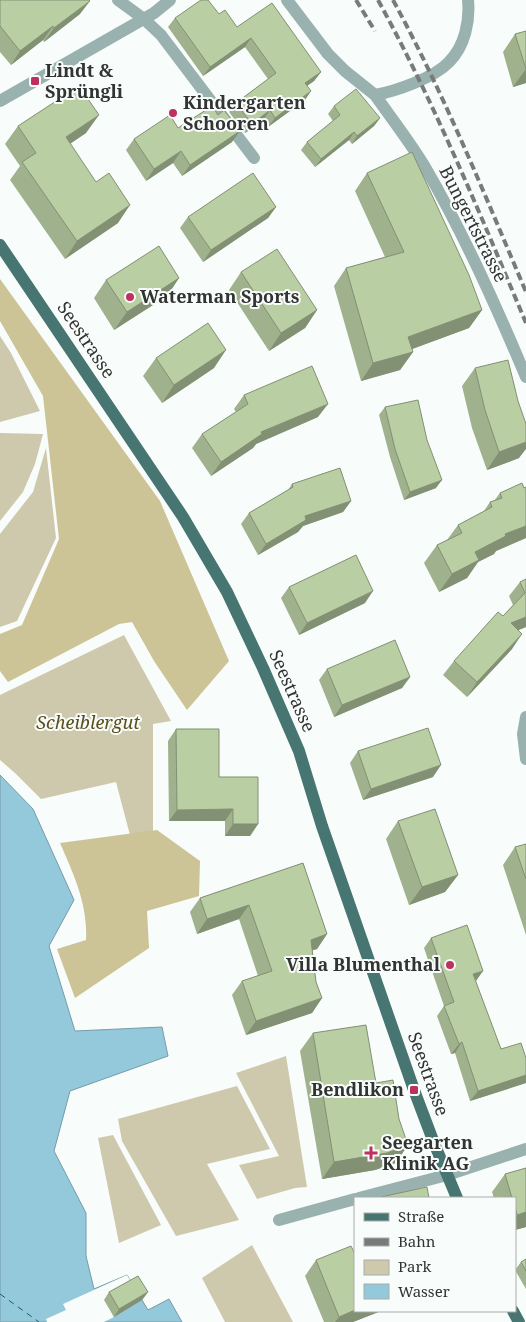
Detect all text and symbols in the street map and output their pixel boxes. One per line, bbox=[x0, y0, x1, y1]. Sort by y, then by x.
place label: Lindt & Sprüngli bbox=[45, 58, 124, 103]
marker: Lindt & Sprüngli bbox=[29, 75, 41, 87]
place label: Kindergarten Schooren bbox=[183, 90, 306, 135]
marker: Kindergarten Schooren bbox=[167, 107, 179, 119]
street label: Bungertstrasse bbox=[434, 161, 514, 286]
place label: Waterman Sports bbox=[140, 284, 300, 308]
marker: Waterman Sports bbox=[124, 291, 136, 303]
street label: Seestrasse bbox=[52, 296, 121, 382]
street label: Seestrasse bbox=[264, 646, 322, 735]
park label: Scheiblergut bbox=[36, 710, 140, 734]
place label: Villa Blumenthal bbox=[286, 952, 441, 976]
marker: Villa Blumenthal bbox=[444, 959, 456, 971]
street label: Seestrasse bbox=[403, 1028, 455, 1119]
place label: Bendlikon bbox=[311, 1077, 404, 1101]
marker: Bendlikon bbox=[408, 1084, 420, 1096]
place label: Seegarten Klinik AG bbox=[382, 1130, 473, 1175]
marker: Seegarten Klinik AG bbox=[364, 1146, 378, 1160]
legend bbox=[354, 1197, 516, 1312]
text: Straße bbox=[398, 1206, 444, 1226]
text: Bahn bbox=[398, 1231, 436, 1251]
text: Park bbox=[398, 1256, 432, 1276]
text: Wasser bbox=[398, 1281, 450, 1301]

